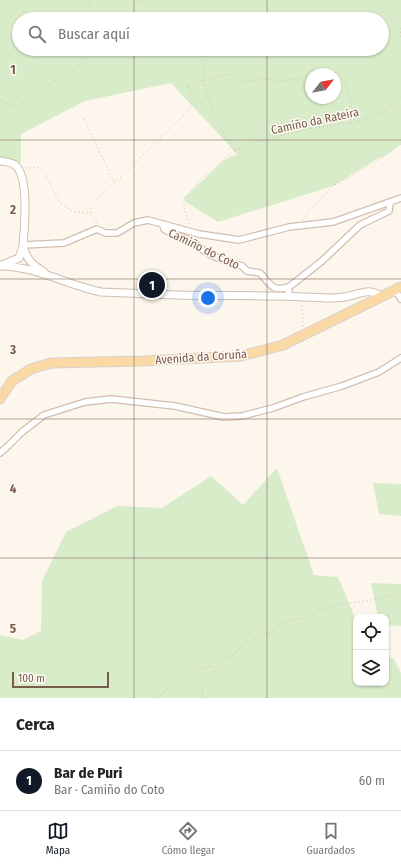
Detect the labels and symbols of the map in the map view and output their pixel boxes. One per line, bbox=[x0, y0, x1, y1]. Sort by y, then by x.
text: 1 bbox=[10, 62, 16, 77]
north arrow bbox=[305, 68, 341, 104]
street label: Camiño da Rateira bbox=[270, 105, 360, 137]
text: 2 bbox=[9, 202, 16, 217]
street label: Camiño do Coto bbox=[166, 226, 242, 272]
pin: 1 bbox=[139, 270, 165, 300]
your location bbox=[198, 288, 218, 308]
text: 3 bbox=[9, 342, 16, 357]
street label: Avenida da Coruña bbox=[155, 347, 247, 367]
text: 4 bbox=[10, 481, 17, 496]
text: 5 bbox=[10, 621, 16, 636]
scale bar bbox=[12, 670, 109, 689]

